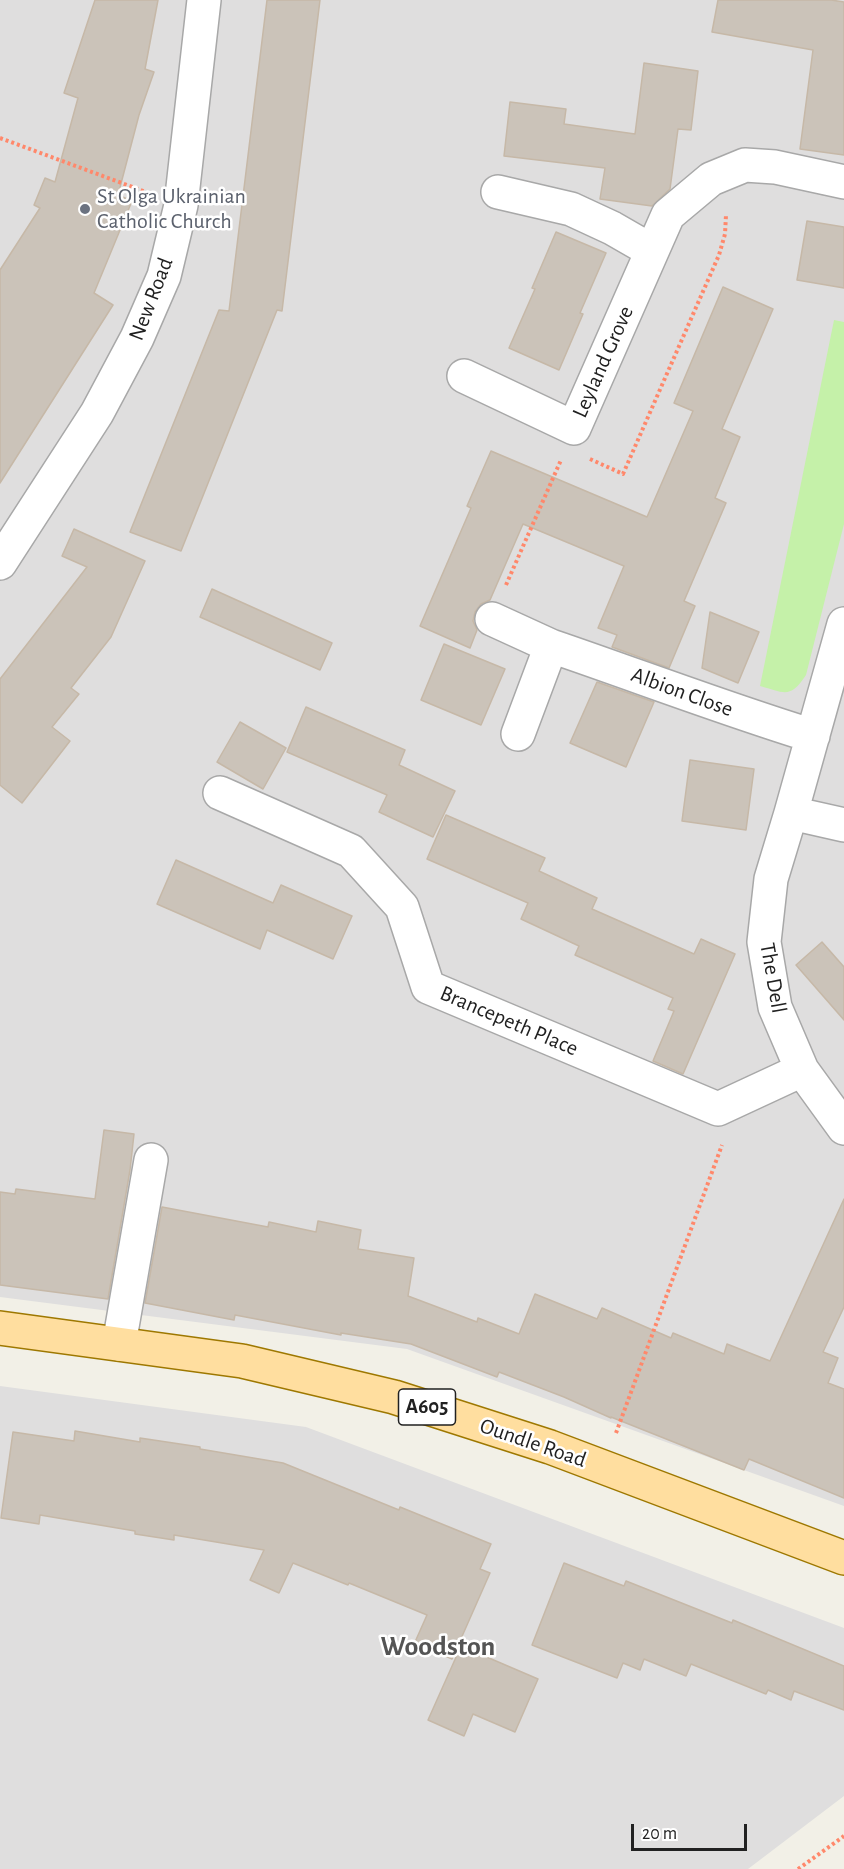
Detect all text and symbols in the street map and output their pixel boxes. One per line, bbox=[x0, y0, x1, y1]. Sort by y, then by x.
place label: St Olga Ukrainian Catholic Church bbox=[97, 183, 246, 234]
marker: St Olga Ukrainian Catholic Church bbox=[78, 202, 92, 216]
street label: New Road bbox=[123, 254, 179, 344]
street label: Leyland Grove bbox=[567, 302, 639, 422]
street label: Albion Close bbox=[628, 661, 736, 723]
street label: The Dell bbox=[754, 941, 792, 1015]
street label: Brancepeth Place bbox=[436, 980, 582, 1062]
road number: A605 bbox=[398, 1389, 456, 1425]
street label: Oundle Road bbox=[476, 1413, 590, 1473]
district label: Woodston bbox=[381, 1630, 495, 1664]
scale bar bbox=[634, 1812, 750, 1850]
text: 20 m bbox=[642, 1825, 677, 1843]

